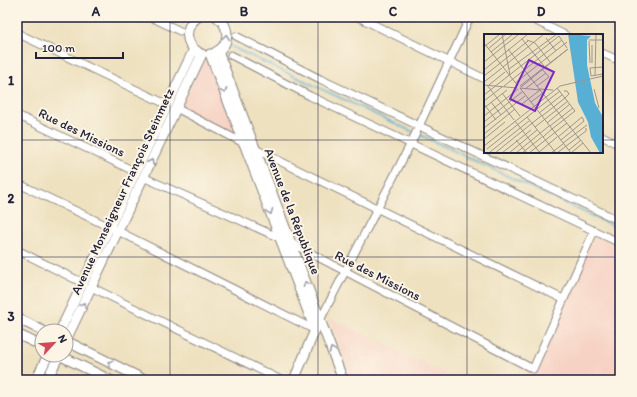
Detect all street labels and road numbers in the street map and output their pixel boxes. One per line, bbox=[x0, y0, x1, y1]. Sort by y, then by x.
street label: Avenue Monseigneur François Steinmetz bbox=[68, 86, 177, 297]
street label: Rue des Missions bbox=[36, 105, 128, 160]
street label: Avenue de la République bbox=[261, 146, 324, 277]
street label: Rue des Missions bbox=[332, 247, 423, 304]

